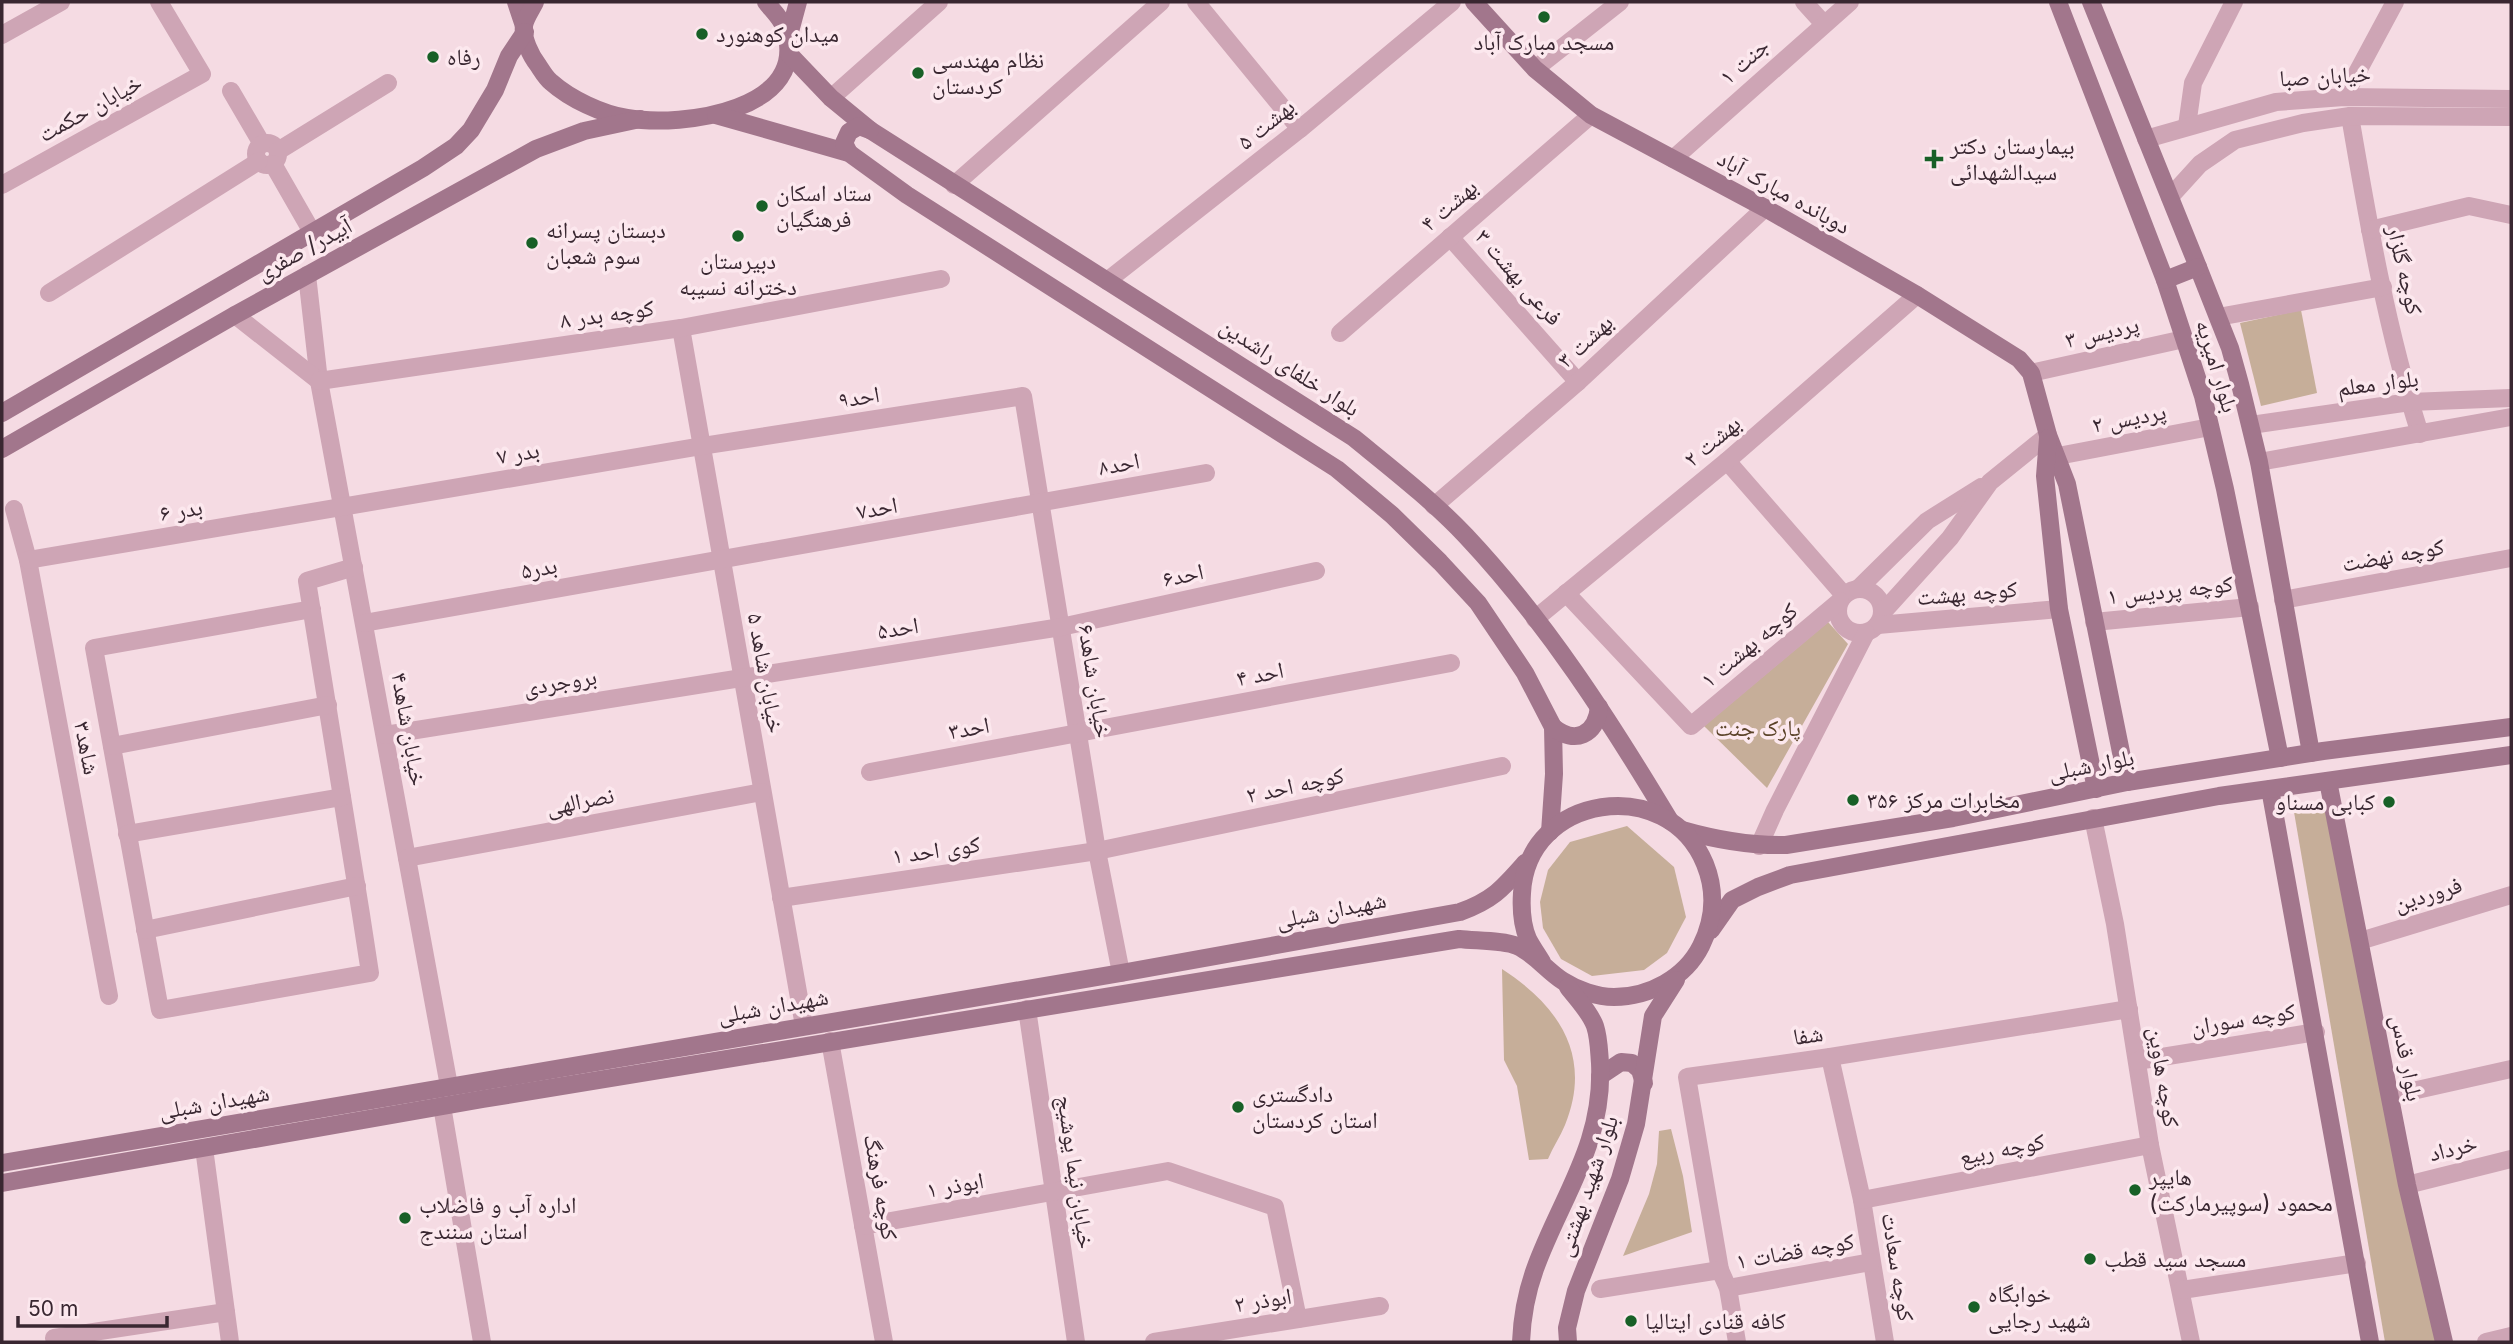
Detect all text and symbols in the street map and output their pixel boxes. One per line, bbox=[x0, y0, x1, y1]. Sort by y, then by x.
marker: مسجد مبارک آباد bbox=[1536, 9, 1552, 25]
place label: میدان کوهنورد bbox=[716, 20, 839, 48]
marker: میدان کوهنورد bbox=[694, 26, 710, 42]
place label: مسجد مبارک آباد bbox=[1474, 28, 1614, 56]
street label: جنت ۱ bbox=[1713, 32, 1775, 90]
place label: رفاه bbox=[447, 43, 481, 71]
place label: نظام مهندسی کردستان bbox=[932, 46, 1044, 100]
marker: رفاه bbox=[425, 49, 441, 65]
street label: خیابان صبا bbox=[2279, 60, 2371, 92]
marker: نظام مهندسی کردستان bbox=[910, 65, 926, 81]
street label: خیابان حکمت bbox=[33, 68, 147, 148]
street label: بهشت ۵ bbox=[1232, 92, 1300, 156]
place label: بیمارستان دکتر سیدالشهدائی bbox=[1949, 132, 2075, 186]
street label: دوبانده مبارک آباد bbox=[1713, 144, 1855, 240]
marker: بیمارستان دکتر سیدالشهدائی bbox=[1924, 149, 1944, 169]
street label: بهشت ۴ bbox=[1415, 173, 1483, 237]
place label: ستاد اسکان فرهنگیان bbox=[776, 179, 872, 233]
marker: ستاد اسکان فرهنگیان bbox=[754, 198, 770, 214]
street label: آبیدر/ صفری bbox=[251, 211, 358, 287]
place label: دبستان پسرانه سوم شعبان bbox=[546, 216, 666, 272]
street label: کوچه گلزار bbox=[2381, 222, 2429, 318]
street label: فرعی بهشت ۳ bbox=[1469, 223, 1569, 331]
marker: دبیرستان دخترانه نسیبه bbox=[730, 228, 746, 244]
marker: دبستان پسرانه سوم شعبان bbox=[524, 235, 540, 251]
place label: دبیرستان دخترانه نسیبه bbox=[679, 247, 797, 301]
street label: کوچه بدر ۸ bbox=[558, 293, 656, 334]
street label: بهشت ۳ bbox=[1551, 308, 1619, 374]
street label: پردیس ۳ bbox=[2062, 310, 2142, 354]
street label: بلوار خلفای راشدین bbox=[1215, 311, 1365, 423]
street label: بلوار امیریه bbox=[2190, 316, 2244, 416]
street label: بلوار معلم bbox=[2336, 364, 2420, 404]
street label: احد۹ bbox=[836, 380, 882, 414]
street label: پردیس ۲ bbox=[2090, 397, 2168, 439]
street label: بهشت ۲ bbox=[1678, 409, 1746, 473]
street label: بدر ۷ bbox=[494, 435, 542, 471]
street label: احد۸ bbox=[1096, 446, 1142, 482]
street label: احد۷ bbox=[854, 491, 900, 525]
street label: بدر ۶ bbox=[158, 493, 204, 527]
street label: کوچه نهضت bbox=[2340, 532, 2447, 578]
street label: بدر۵ bbox=[519, 551, 559, 585]
street label: احد۶ bbox=[1160, 557, 1206, 593]
street label: کوچه پردیس ۱ bbox=[2106, 569, 2235, 611]
street label: کوچه بهشت bbox=[1916, 575, 2019, 611]
street label: کوچه بهشت ۱ bbox=[1695, 596, 1803, 694]
street label: خیابان شاهد ۵ bbox=[742, 611, 790, 735]
street label: احد۵ bbox=[875, 611, 921, 645]
street label: خیابان شاهد۶ bbox=[1072, 622, 1118, 740]
street label: احد ۴ bbox=[1234, 656, 1286, 692]
street label: بروجردی bbox=[521, 662, 599, 702]
street label: خیابان شاهد۴ bbox=[385, 670, 433, 788]
street label: احد۳ bbox=[946, 711, 992, 745]
park label: پارک جنت bbox=[1715, 714, 1801, 742]
street label: شاهد۳ bbox=[68, 719, 106, 777]
street label: بلوار شبلی bbox=[2046, 743, 2136, 787]
street label: کوچه احد ۲ bbox=[1243, 761, 1347, 809]
street label: نصرالهی bbox=[544, 781, 616, 821]
place label: مخابرات مرکز ۳۵۶ bbox=[1867, 786, 2020, 814]
place label: کبابی مسناو bbox=[2275, 788, 2375, 816]
marker: مخابرات مرکز ۳۵۶ bbox=[1845, 792, 1861, 808]
marker: کبابی مسناو bbox=[2381, 794, 2397, 810]
street label: کوی احد ۱ bbox=[890, 830, 982, 870]
street label: فروردین bbox=[2391, 870, 2465, 918]
street label: شهیدان شبلی bbox=[1273, 886, 1389, 934]
street label: شهیدان شبلی bbox=[716, 983, 830, 1029]
street label: کوچه سوران bbox=[2189, 997, 2298, 1041]
street label: بلوار قدس bbox=[2385, 1012, 2429, 1104]
street label: شفا bbox=[1791, 1019, 1825, 1051]
street label: کوچه هاوین bbox=[2142, 1025, 2186, 1130]
street label: شهیدان شبلی bbox=[157, 1079, 271, 1125]
place label: دادگستری استان کردستان bbox=[1252, 1080, 1378, 1134]
street label: خیابان نیما یوشیج bbox=[1050, 1093, 1101, 1251]
marker: دادگستری استان کردستان bbox=[1230, 1099, 1246, 1115]
street label: بلوار شهید بهشتی bbox=[1550, 1112, 1624, 1260]
street label: کوچه ربیع bbox=[1957, 1127, 2048, 1172]
street label: خرداد bbox=[2426, 1129, 2480, 1167]
street label: کوچه فرهنگ bbox=[858, 1132, 904, 1243]
place label: هایپر (سوپیرمارکت) محمود bbox=[2148, 1163, 2333, 1217]
street label: ابوذر ۱ bbox=[924, 1166, 986, 1204]
marker: هایپر (سوپیرمارکت) محمود bbox=[2127, 1182, 2143, 1198]
place label: اداره آب و فاضلاب استان سنندج bbox=[419, 1191, 576, 1246]
marker: اداره آب و فاضلاب استان سنندج bbox=[397, 1210, 413, 1226]
street label: کوچه سعادت bbox=[1876, 1211, 1920, 1324]
street label: کوچه قضات ۱ bbox=[1734, 1227, 1857, 1275]
place label: مسجد سید قطب bbox=[2104, 1245, 2246, 1273]
marker: مسجد سید قطب bbox=[2082, 1251, 2098, 1267]
place label: خوابگاه شهید رجایی bbox=[1988, 1280, 2091, 1334]
street label: ابوذر ۲ bbox=[1232, 1282, 1294, 1318]
scale bar bbox=[18, 1284, 166, 1328]
text: 50 m bbox=[28, 1296, 78, 1321]
marker: خوابگاه شهید رجایی bbox=[1966, 1299, 1982, 1315]
place label: کافه قنادی ایتالیا bbox=[1645, 1307, 1786, 1335]
marker: کافه قنادی ایتالیا bbox=[1623, 1313, 1639, 1329]

